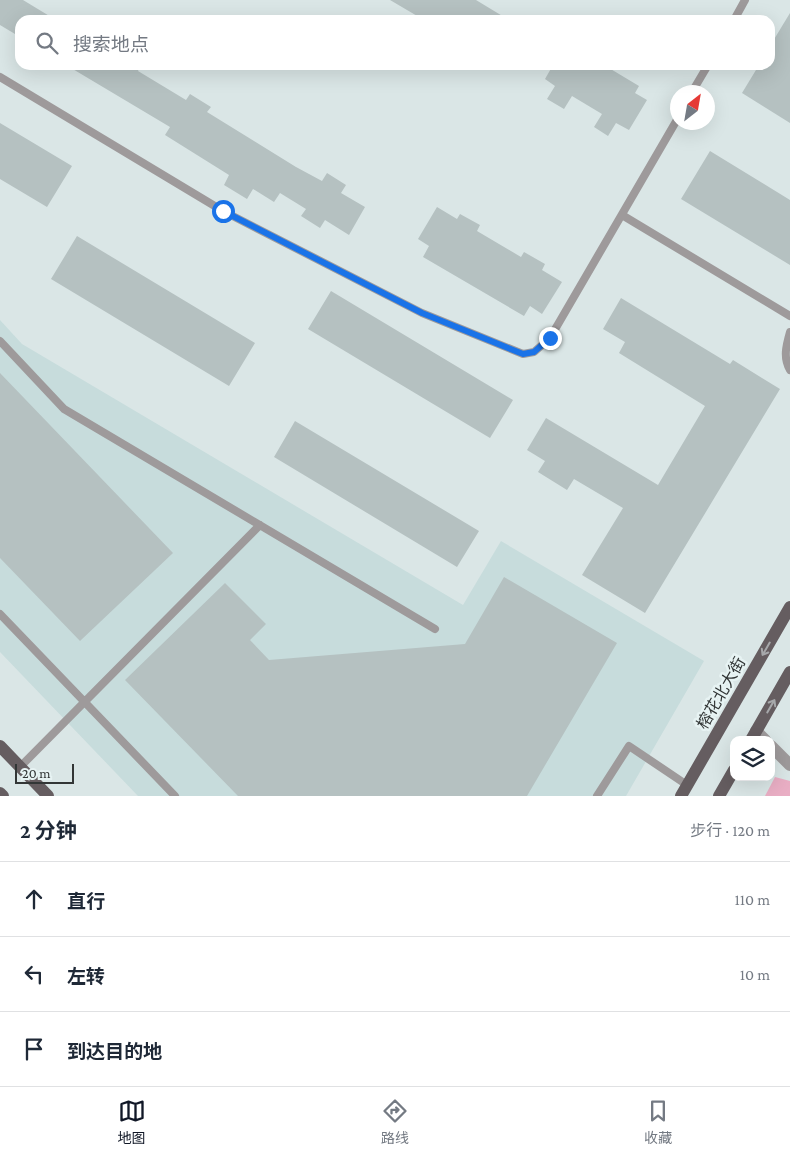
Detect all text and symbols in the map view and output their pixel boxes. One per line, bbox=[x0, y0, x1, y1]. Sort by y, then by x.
search box bbox=[15, 15, 775, 70]
icon: search bbox=[33, 29, 61, 57]
text: 搜索地点 bbox=[73, 34, 149, 55]
north arrow bbox=[670, 85, 715, 130]
route start bbox=[212, 200, 235, 223]
route end bbox=[539, 327, 562, 350]
one-way arrow bbox=[760, 641, 770, 656]
street label: 榕花北大街 bbox=[694, 654, 748, 732]
one-way arrow bbox=[766, 699, 776, 714]
map controls bbox=[730, 736, 775, 781]
button: layers bbox=[730, 736, 775, 781]
scale bar bbox=[15, 761, 74, 784]
text: 20 m bbox=[22, 765, 50, 781]
text: 2 分钟 bbox=[20, 819, 77, 843]
text: 步行 · 120 m bbox=[690, 822, 770, 839]
icon: ahead bbox=[20, 885, 48, 913]
text: 直行 bbox=[67, 891, 105, 912]
text: 110 m bbox=[734, 891, 770, 908]
icon: left bbox=[20, 960, 48, 988]
text: 左转 bbox=[67, 966, 105, 987]
text: 10 m bbox=[740, 966, 770, 983]
icon: arrive bbox=[20, 1035, 48, 1063]
text: 到达目的地 bbox=[67, 1041, 162, 1062]
tab: 地图 bbox=[118, 1097, 146, 1147]
tab: 路线 bbox=[381, 1097, 409, 1147]
tab: 收藏 bbox=[644, 1097, 672, 1147]

